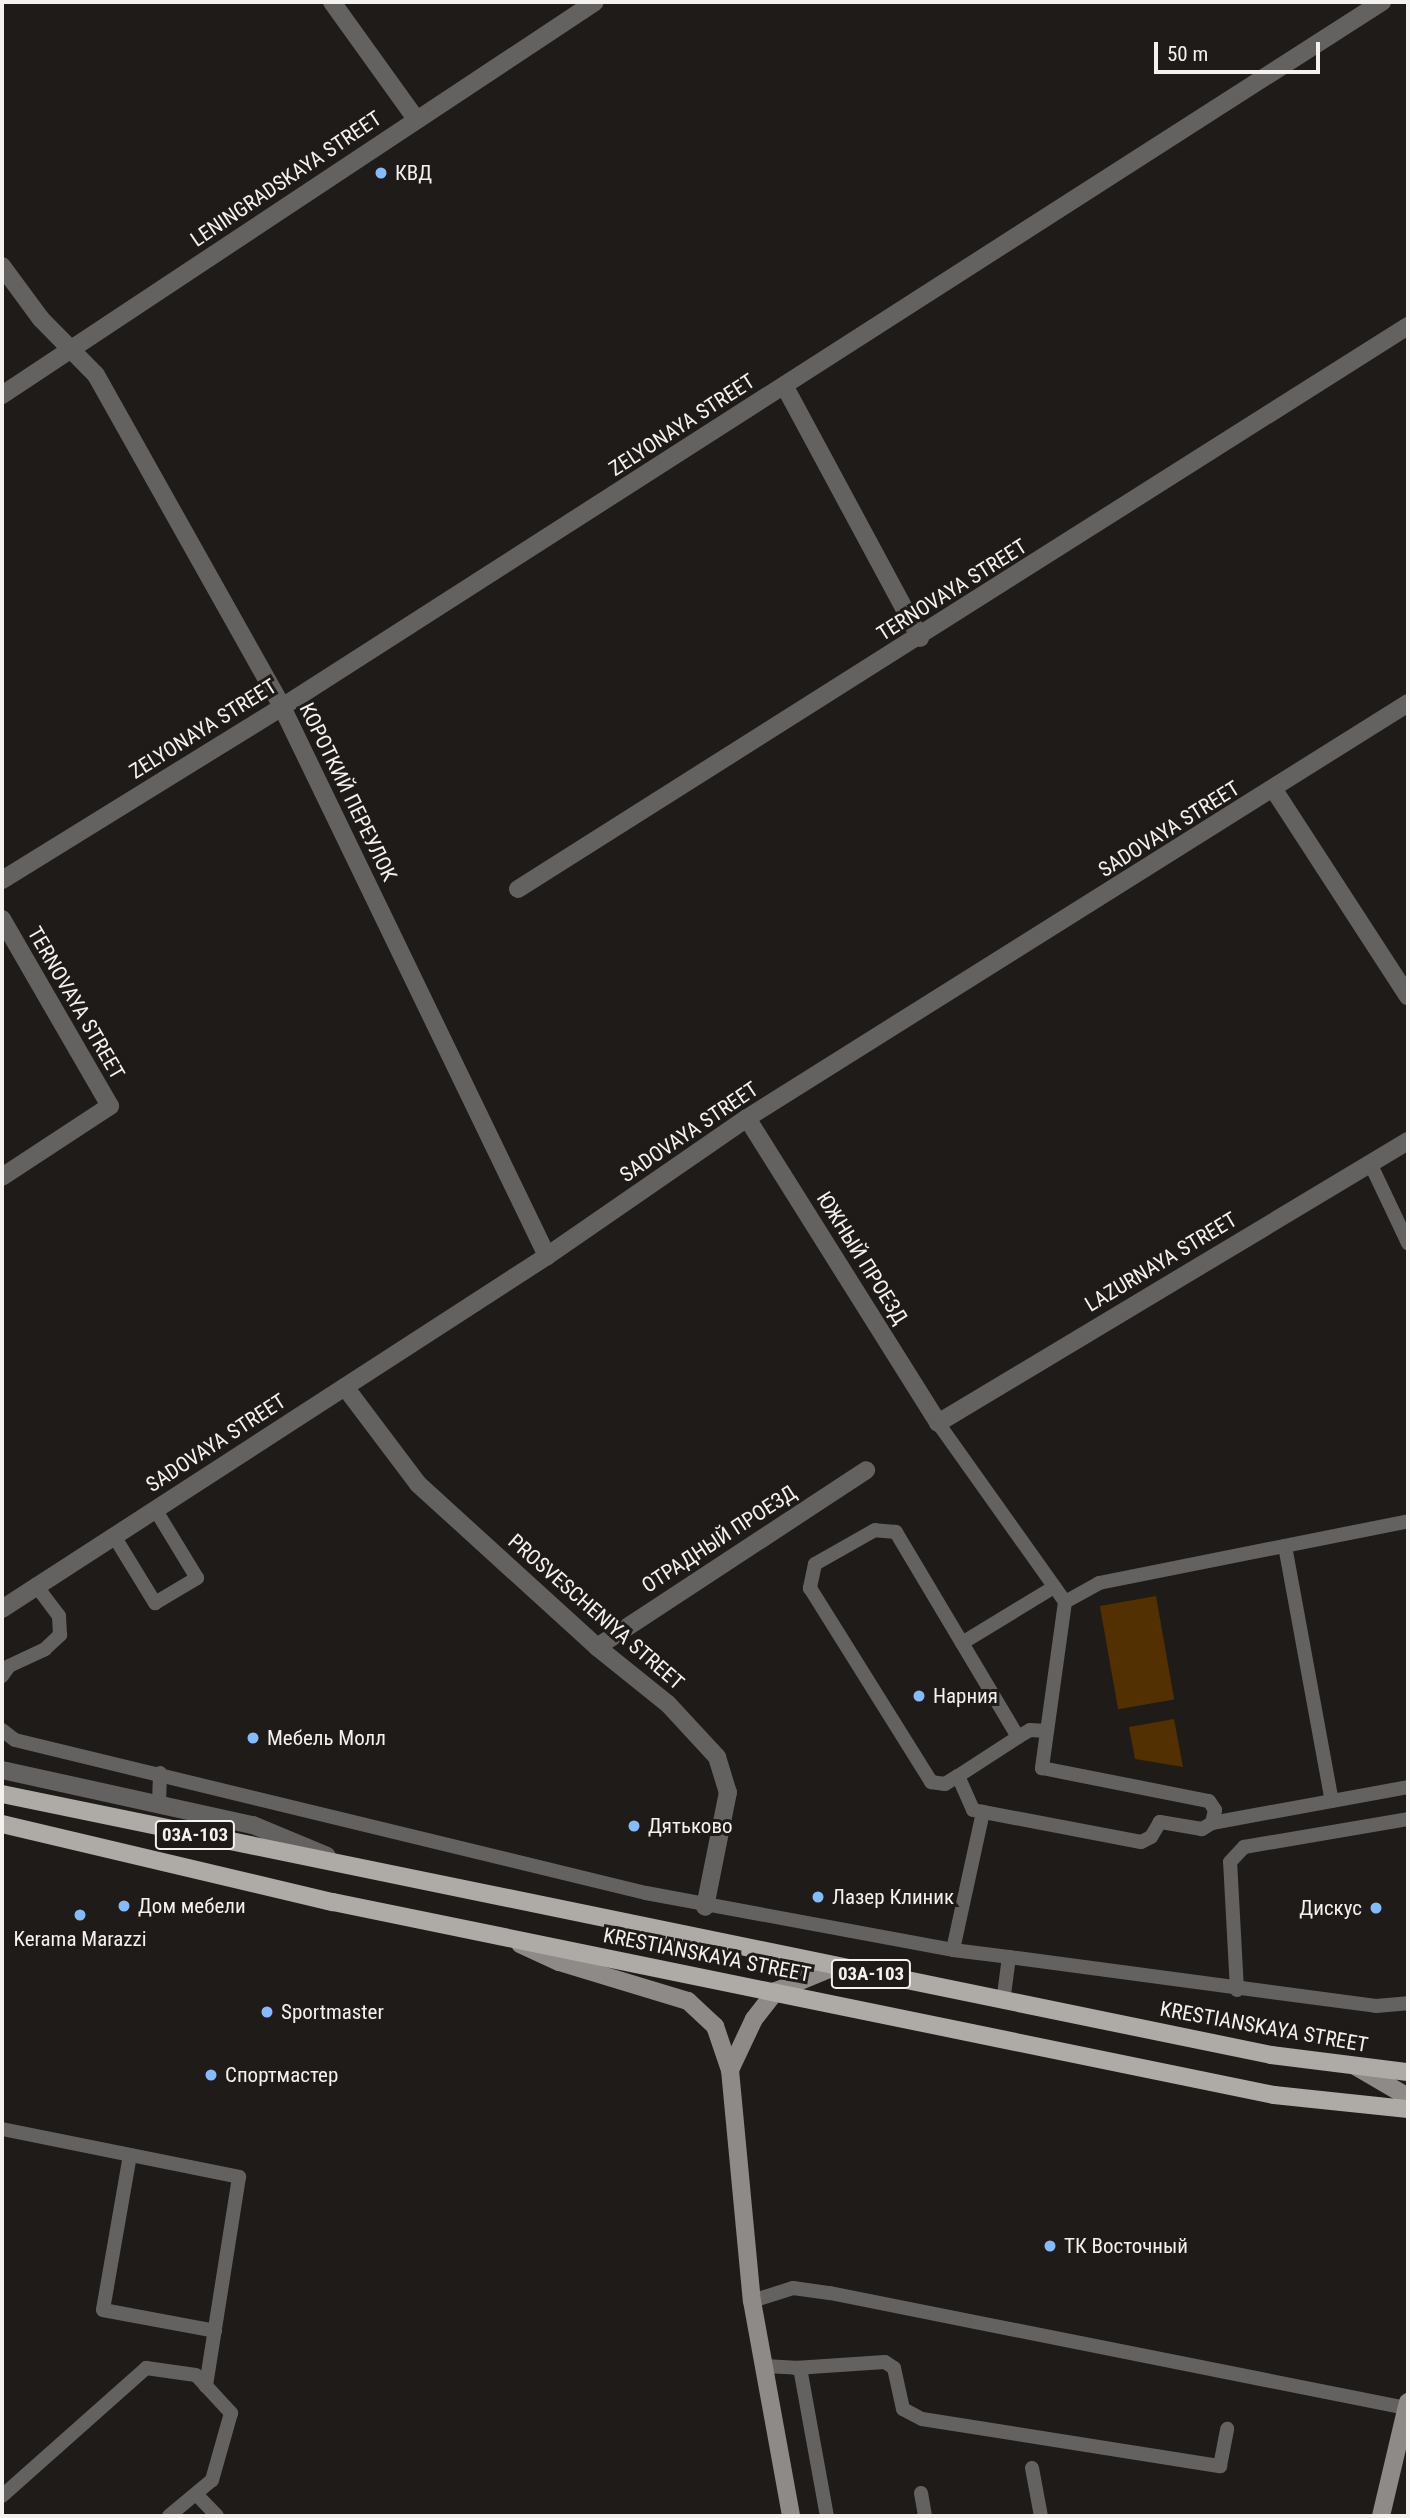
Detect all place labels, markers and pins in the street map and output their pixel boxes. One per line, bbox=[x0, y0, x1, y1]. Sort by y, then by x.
place label: КВД bbox=[395, 160, 432, 186]
marker: КВД bbox=[373, 165, 389, 181]
place label: Нарния bbox=[933, 1683, 998, 1709]
marker: Нарния bbox=[911, 1688, 927, 1704]
place label: Мебель Молл bbox=[267, 1725, 386, 1751]
marker: Мебель Молл bbox=[245, 1730, 261, 1746]
place label: Дятьково bbox=[648, 1813, 733, 1839]
marker: Дятьково bbox=[626, 1818, 642, 1834]
place label: Лазер Клиник bbox=[832, 1884, 954, 1910]
marker: Лазер Клиник bbox=[810, 1889, 826, 1905]
place label: Дом мебели bbox=[138, 1893, 246, 1919]
place label: Дискус bbox=[1299, 1895, 1362, 1921]
marker: Дом мебели bbox=[116, 1898, 132, 1914]
marker: Дискус bbox=[1368, 1900, 1384, 1916]
marker: Kerama Marazzi bbox=[72, 1907, 88, 1923]
place label: Kerama Marazzi bbox=[14, 1926, 146, 1952]
place label: Sportmaster bbox=[281, 1999, 384, 2025]
marker: Sportmaster bbox=[259, 2004, 275, 2020]
place label: Спортмастер bbox=[225, 2062, 338, 2088]
marker: Спортмастер bbox=[203, 2067, 219, 2083]
place label: ТК Восточный bbox=[1064, 2233, 1188, 2259]
marker: ТК Восточный bbox=[1042, 2238, 1058, 2254]

